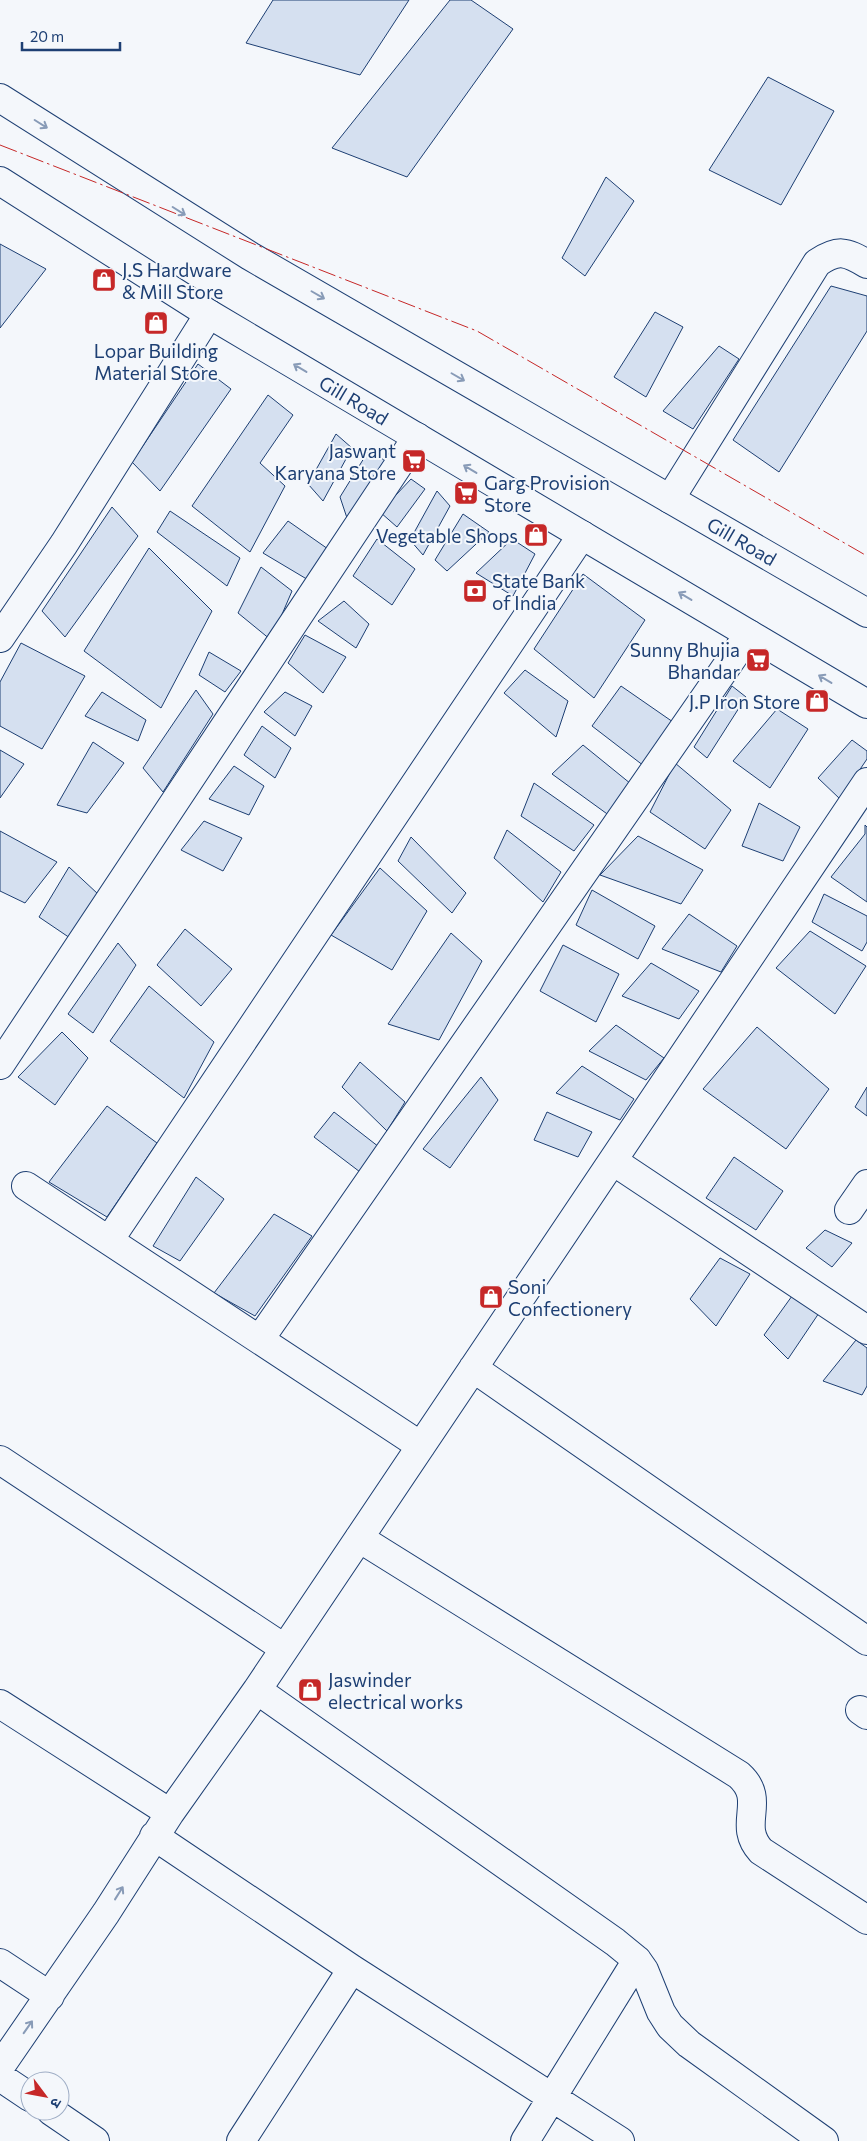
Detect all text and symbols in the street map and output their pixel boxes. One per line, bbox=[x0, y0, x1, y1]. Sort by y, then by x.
scale bar bbox=[22, 20, 120, 52]
text: 20 m bbox=[30, 27, 64, 45]
one-way arrow bbox=[34, 120, 48, 130]
one-way arrow bbox=[171, 206, 185, 216]
place label: J.S Hardware & Mill Store bbox=[122, 258, 231, 303]
shop icon: J.S Hardware & Mill Store bbox=[91, 267, 117, 293]
one-way arrow bbox=[310, 291, 324, 301]
shop icon: Lopar Building Material Store bbox=[143, 310, 169, 336]
place label: Lopar Building Material Store bbox=[94, 339, 218, 384]
one-way arrow bbox=[293, 363, 308, 373]
street label: Gill Road bbox=[315, 370, 393, 430]
one-way arrow bbox=[451, 372, 465, 382]
place label: Jaswant Karyana Store bbox=[274, 439, 396, 484]
supermarket icon: Jaswant Karyana Store bbox=[401, 448, 427, 474]
one-way arrow bbox=[463, 463, 477, 473]
place label: Garg Provision Store bbox=[484, 471, 610, 516]
supermarket icon: Garg Provision Store bbox=[453, 480, 479, 506]
street label: Gill Road bbox=[703, 512, 781, 570]
shop icon: Vegetable Shops bbox=[523, 522, 549, 548]
place label: Vegetable Shops bbox=[376, 524, 518, 547]
place label: State Bank of India bbox=[492, 569, 585, 614]
bank icon: State Bank of India bbox=[462, 578, 488, 604]
one-way arrow bbox=[679, 591, 693, 601]
place label: Sunny Bhujia Bhandar bbox=[630, 638, 740, 683]
supermarket icon: Sunny Bhujia Bhandar bbox=[745, 647, 771, 673]
one-way arrow bbox=[818, 673, 833, 683]
shop icon: J.P Iron Store bbox=[804, 688, 830, 714]
place label: J.P Iron Store bbox=[689, 690, 800, 713]
place label: Soni Confectionery bbox=[508, 1275, 632, 1320]
shop icon: Soni Confectionery bbox=[478, 1284, 504, 1310]
place label: Jaswinder electrical works bbox=[328, 1668, 463, 1713]
shop icon: Jaswinder electrical works bbox=[297, 1677, 323, 1703]
one-way arrow bbox=[114, 1886, 124, 1900]
one-way arrow bbox=[23, 2021, 33, 2035]
north arrow bbox=[20, 2071, 70, 2121]
text: उ bbox=[47, 2095, 66, 2112]

